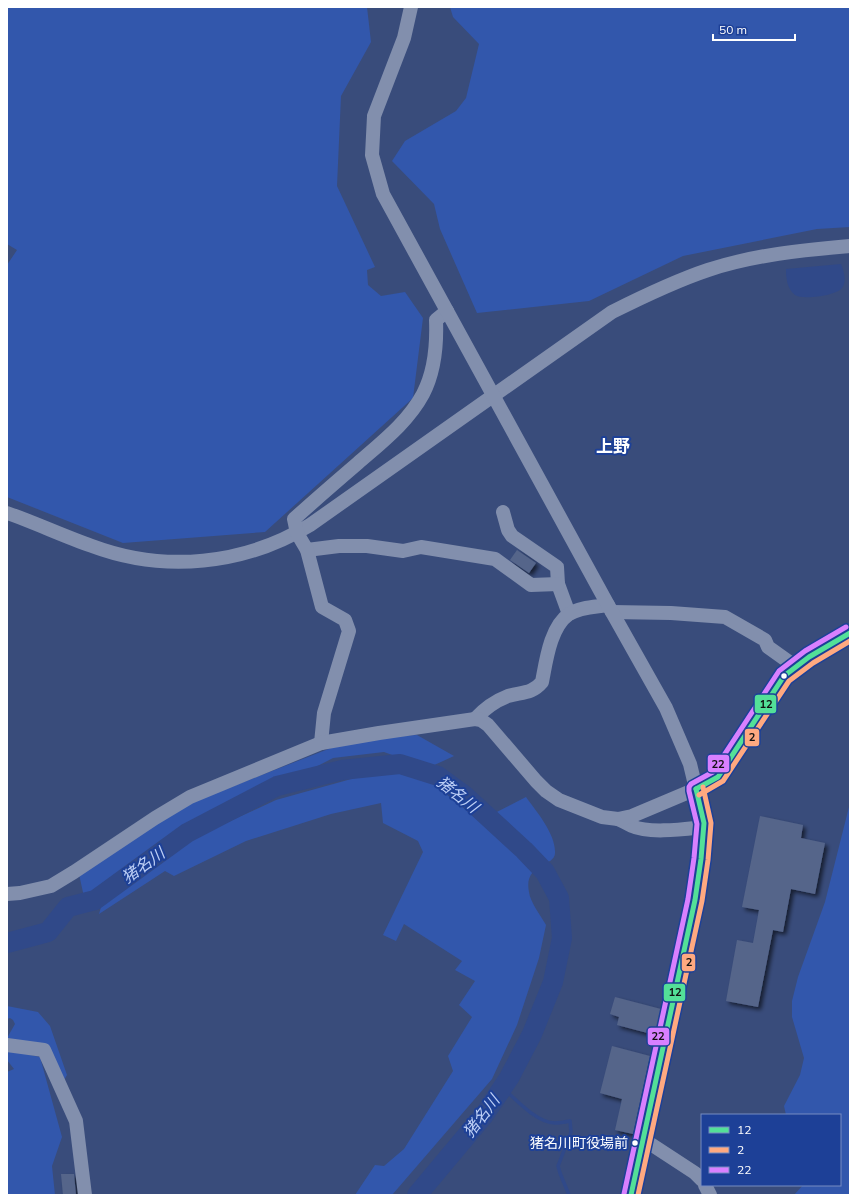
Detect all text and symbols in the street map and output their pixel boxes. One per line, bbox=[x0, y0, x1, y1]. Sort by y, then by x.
scale bar bbox=[713, 16, 795, 42]
text: 50 m bbox=[719, 22, 747, 37]
district label: 上野 bbox=[596, 435, 630, 456]
unlabelled marker bbox=[779, 671, 789, 681]
line badge: 12 bbox=[754, 694, 777, 714]
text: 12 bbox=[759, 697, 773, 711]
line badge: 2 bbox=[744, 728, 760, 747]
text: 2 bbox=[749, 730, 756, 744]
line badge: 22 bbox=[707, 754, 730, 773]
text: 22 bbox=[711, 757, 725, 771]
water label: 猪名川 bbox=[433, 771, 485, 818]
water label: 猪名川 bbox=[118, 842, 170, 887]
line badge: 2 bbox=[681, 953, 696, 972]
text: 2 bbox=[686, 955, 693, 969]
line badge: 12 bbox=[663, 983, 686, 1002]
text: 12 bbox=[668, 985, 682, 999]
line badge: 22 bbox=[647, 1027, 670, 1046]
text: 22 bbox=[651, 1029, 665, 1043]
water label: 猪名川 bbox=[459, 1089, 505, 1141]
legend bbox=[701, 1114, 841, 1186]
text: 12 bbox=[737, 1122, 751, 1137]
place label: 猪名川町役場前 bbox=[530, 1134, 628, 1152]
marker: 猪名川町役場前 bbox=[630, 1138, 640, 1148]
text: 2 bbox=[737, 1142, 744, 1157]
text: 22 bbox=[737, 1162, 751, 1177]

